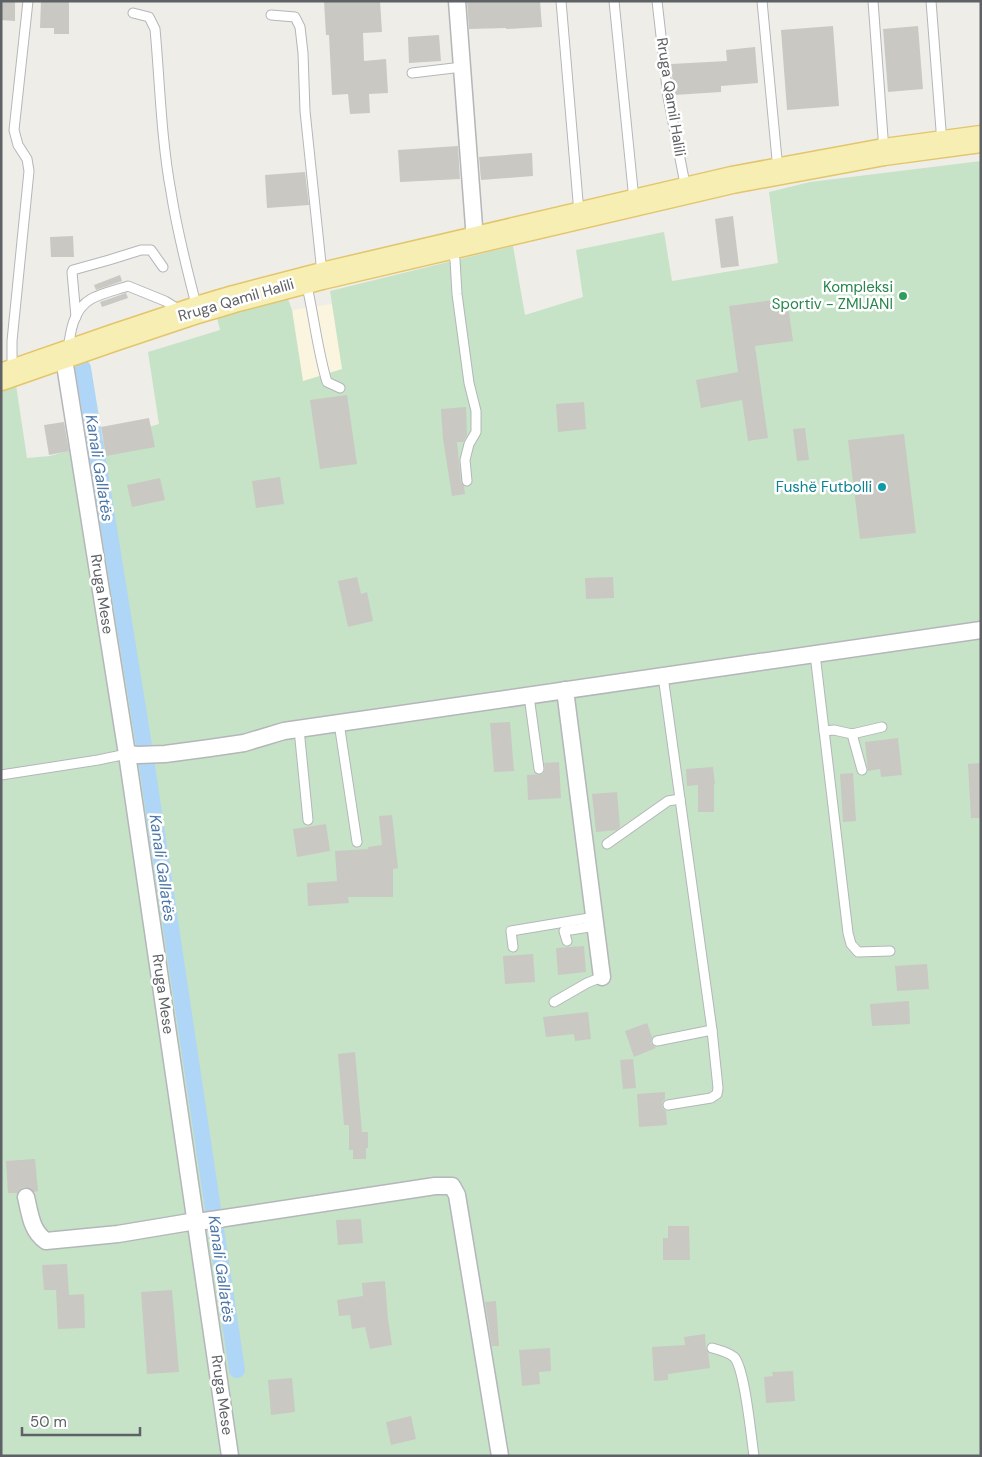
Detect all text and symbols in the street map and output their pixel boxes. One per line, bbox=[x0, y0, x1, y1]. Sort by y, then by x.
street label: Rruga Qamil Halili bbox=[652, 36, 690, 158]
street label: Rruga Qamil Halili bbox=[176, 274, 296, 326]
place label: Kompleksi Sportiv - ZMIJANI bbox=[772, 277, 893, 314]
marker: Kompleksi Sportiv - ZMIJANI bbox=[897, 290, 909, 302]
water label: Kanali Gallatës bbox=[81, 413, 118, 523]
place label: Fushë Futbolli bbox=[776, 477, 872, 497]
marker: Fushë Futbolli bbox=[876, 481, 888, 493]
street label: Rruga Mese bbox=[86, 553, 118, 635]
water label: Kanali Gallatës bbox=[145, 813, 180, 923]
street label: Rruga Mese bbox=[147, 953, 179, 1035]
water label: Kanali Gallatës bbox=[204, 1214, 239, 1324]
street label: Rruga Mese bbox=[206, 1354, 238, 1436]
scale bar bbox=[22, 1404, 140, 1436]
text: 50 m bbox=[30, 1412, 67, 1432]

